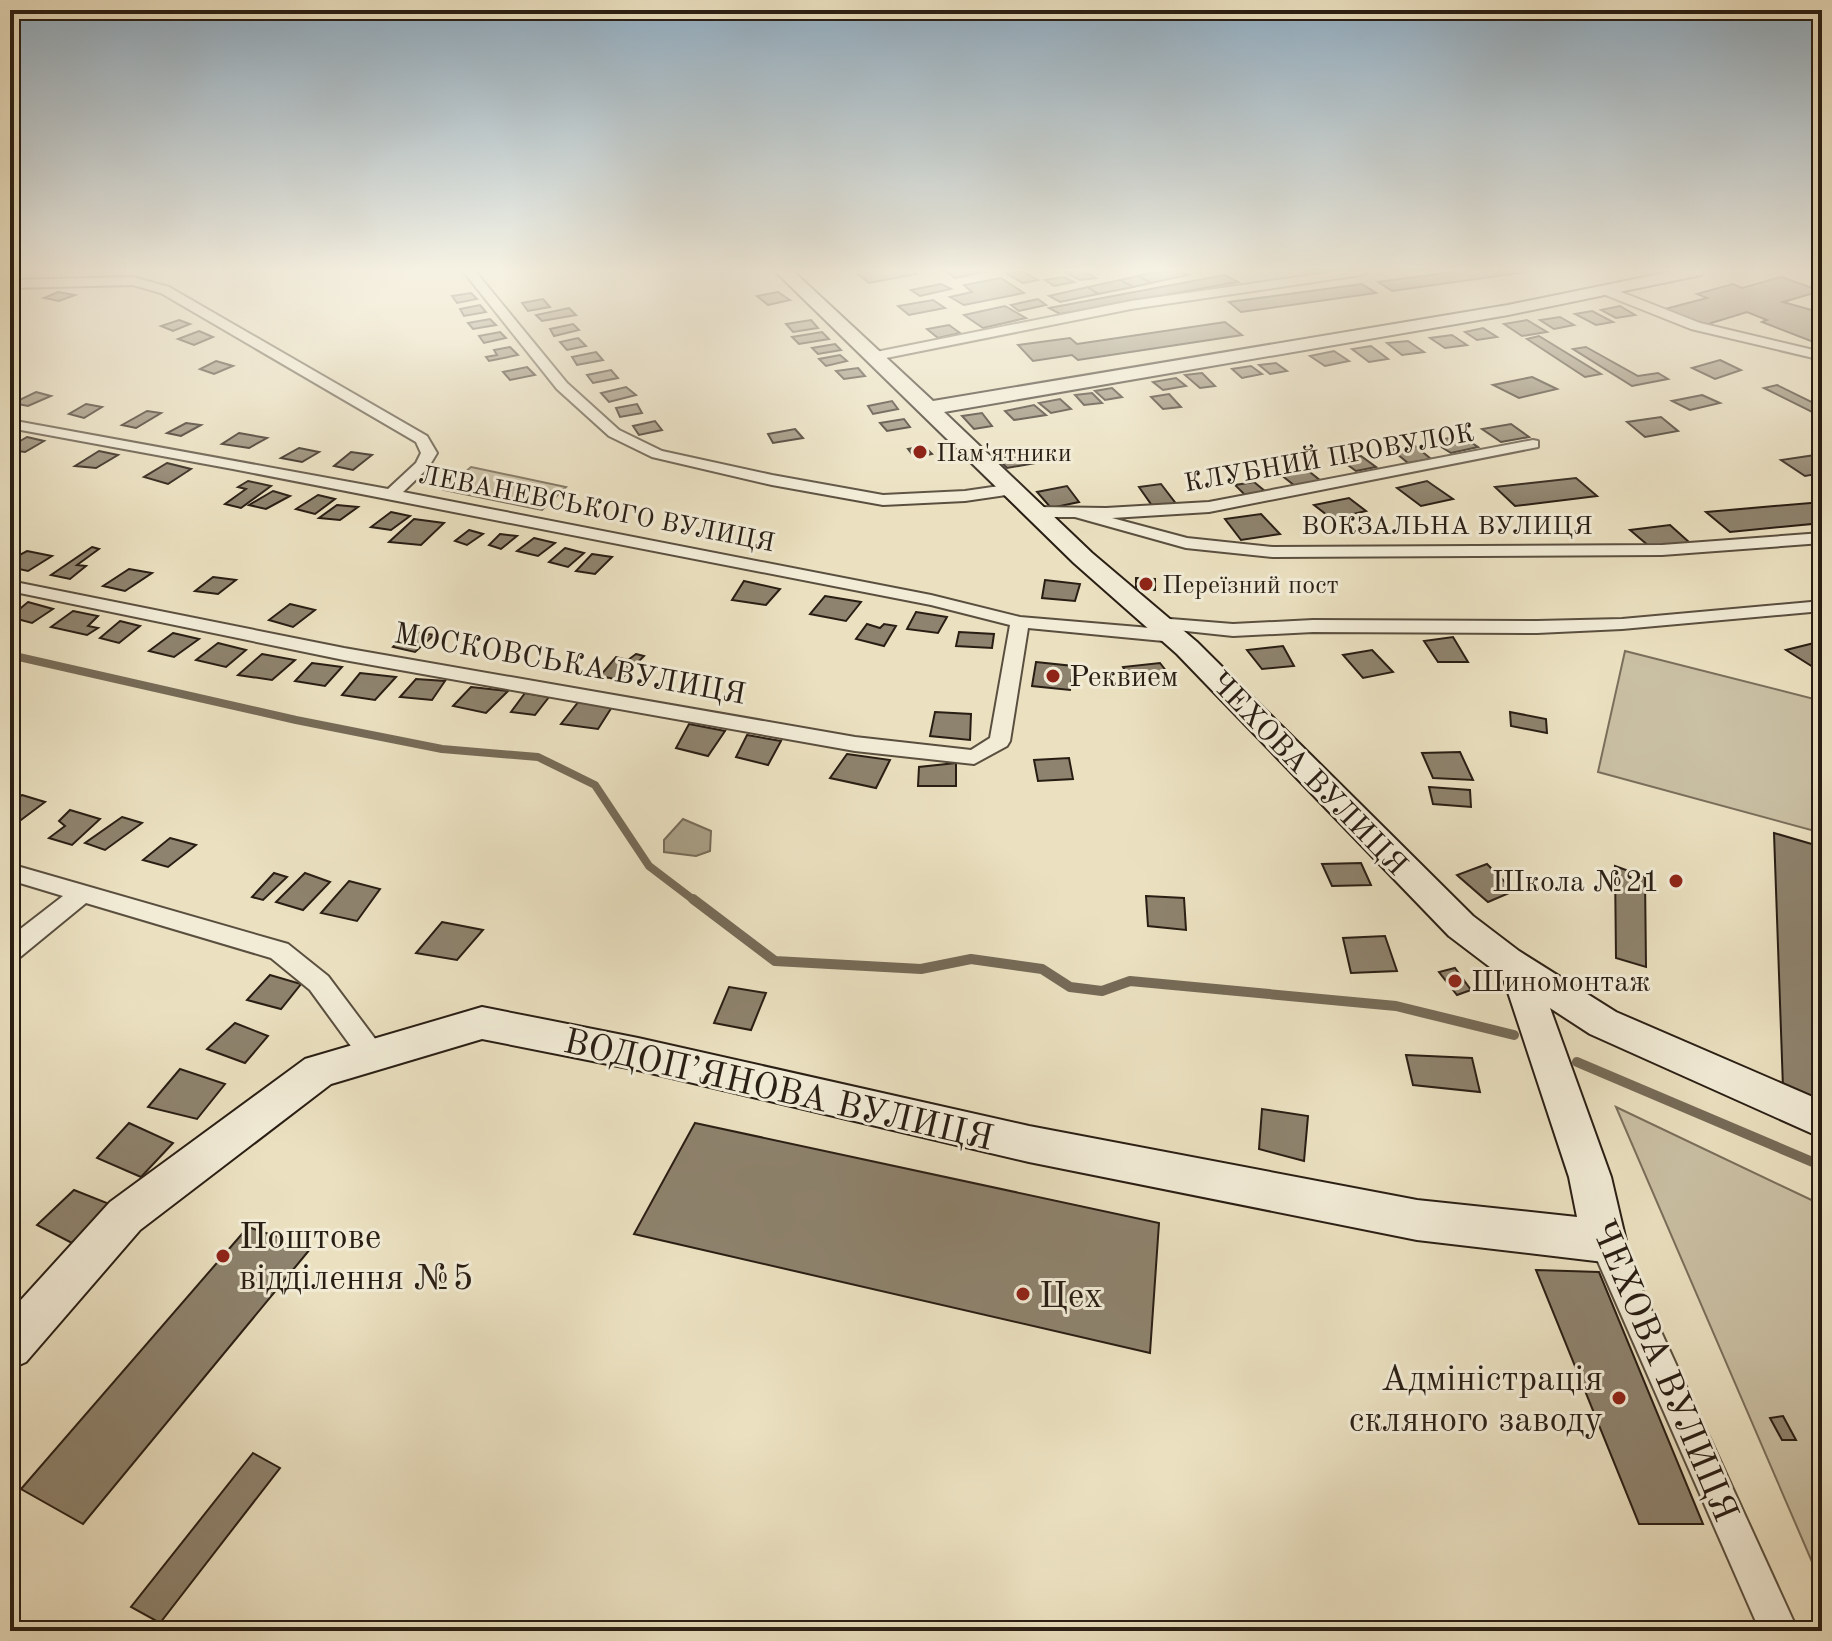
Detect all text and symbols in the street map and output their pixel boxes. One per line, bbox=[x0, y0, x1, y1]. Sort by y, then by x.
street label: КЛУБНИЙ ПРОВУЛОК bbox=[1181, 416, 1476, 497]
place label: Пам'ятники bbox=[936, 441, 1072, 467]
marker: Пам'ятники bbox=[911, 443, 929, 461]
street label: ЛЕВАНЕВСЬКОГО ВУЛИЦЯ bbox=[416, 463, 777, 557]
street label: ВОКЗАЛЬНА ВУЛИЦЯ bbox=[1301, 514, 1593, 540]
place label: Переїзний пост bbox=[1162, 573, 1339, 599]
marker: Переїзний пост bbox=[1137, 575, 1155, 593]
street label: МОСКОВСЬКА ВУЛИЦЯ bbox=[391, 619, 748, 711]
place label: Реквием bbox=[1069, 663, 1178, 693]
marker: Реквием bbox=[1044, 667, 1062, 685]
street label: ЧЕХОВА ВУЛИЦЯ bbox=[1203, 667, 1412, 882]
place label: Школа №21 bbox=[1492, 868, 1660, 898]
marker: Школа №21 bbox=[1667, 872, 1685, 890]
place label: Шиномонтаж bbox=[1471, 968, 1651, 998]
marker: Шиномонтаж bbox=[1446, 972, 1464, 990]
street label: ВОДОП’ЯНОВА ВУЛИЦЯ bbox=[560, 1025, 997, 1159]
street label: ЧЕХОВА ВУЛИЦЯ bbox=[1583, 1216, 1742, 1527]
place label: Поштове відділення №5 bbox=[239, 1221, 473, 1298]
marker: Поштове відділення №5 bbox=[214, 1247, 232, 1265]
place label: Цех bbox=[1039, 1280, 1103, 1316]
marker: Цех bbox=[1014, 1285, 1032, 1303]
place label: Адміністрація скляного заводу bbox=[1349, 1363, 1603, 1440]
marker: Адміністрація скляного заводу bbox=[1610, 1389, 1628, 1407]

